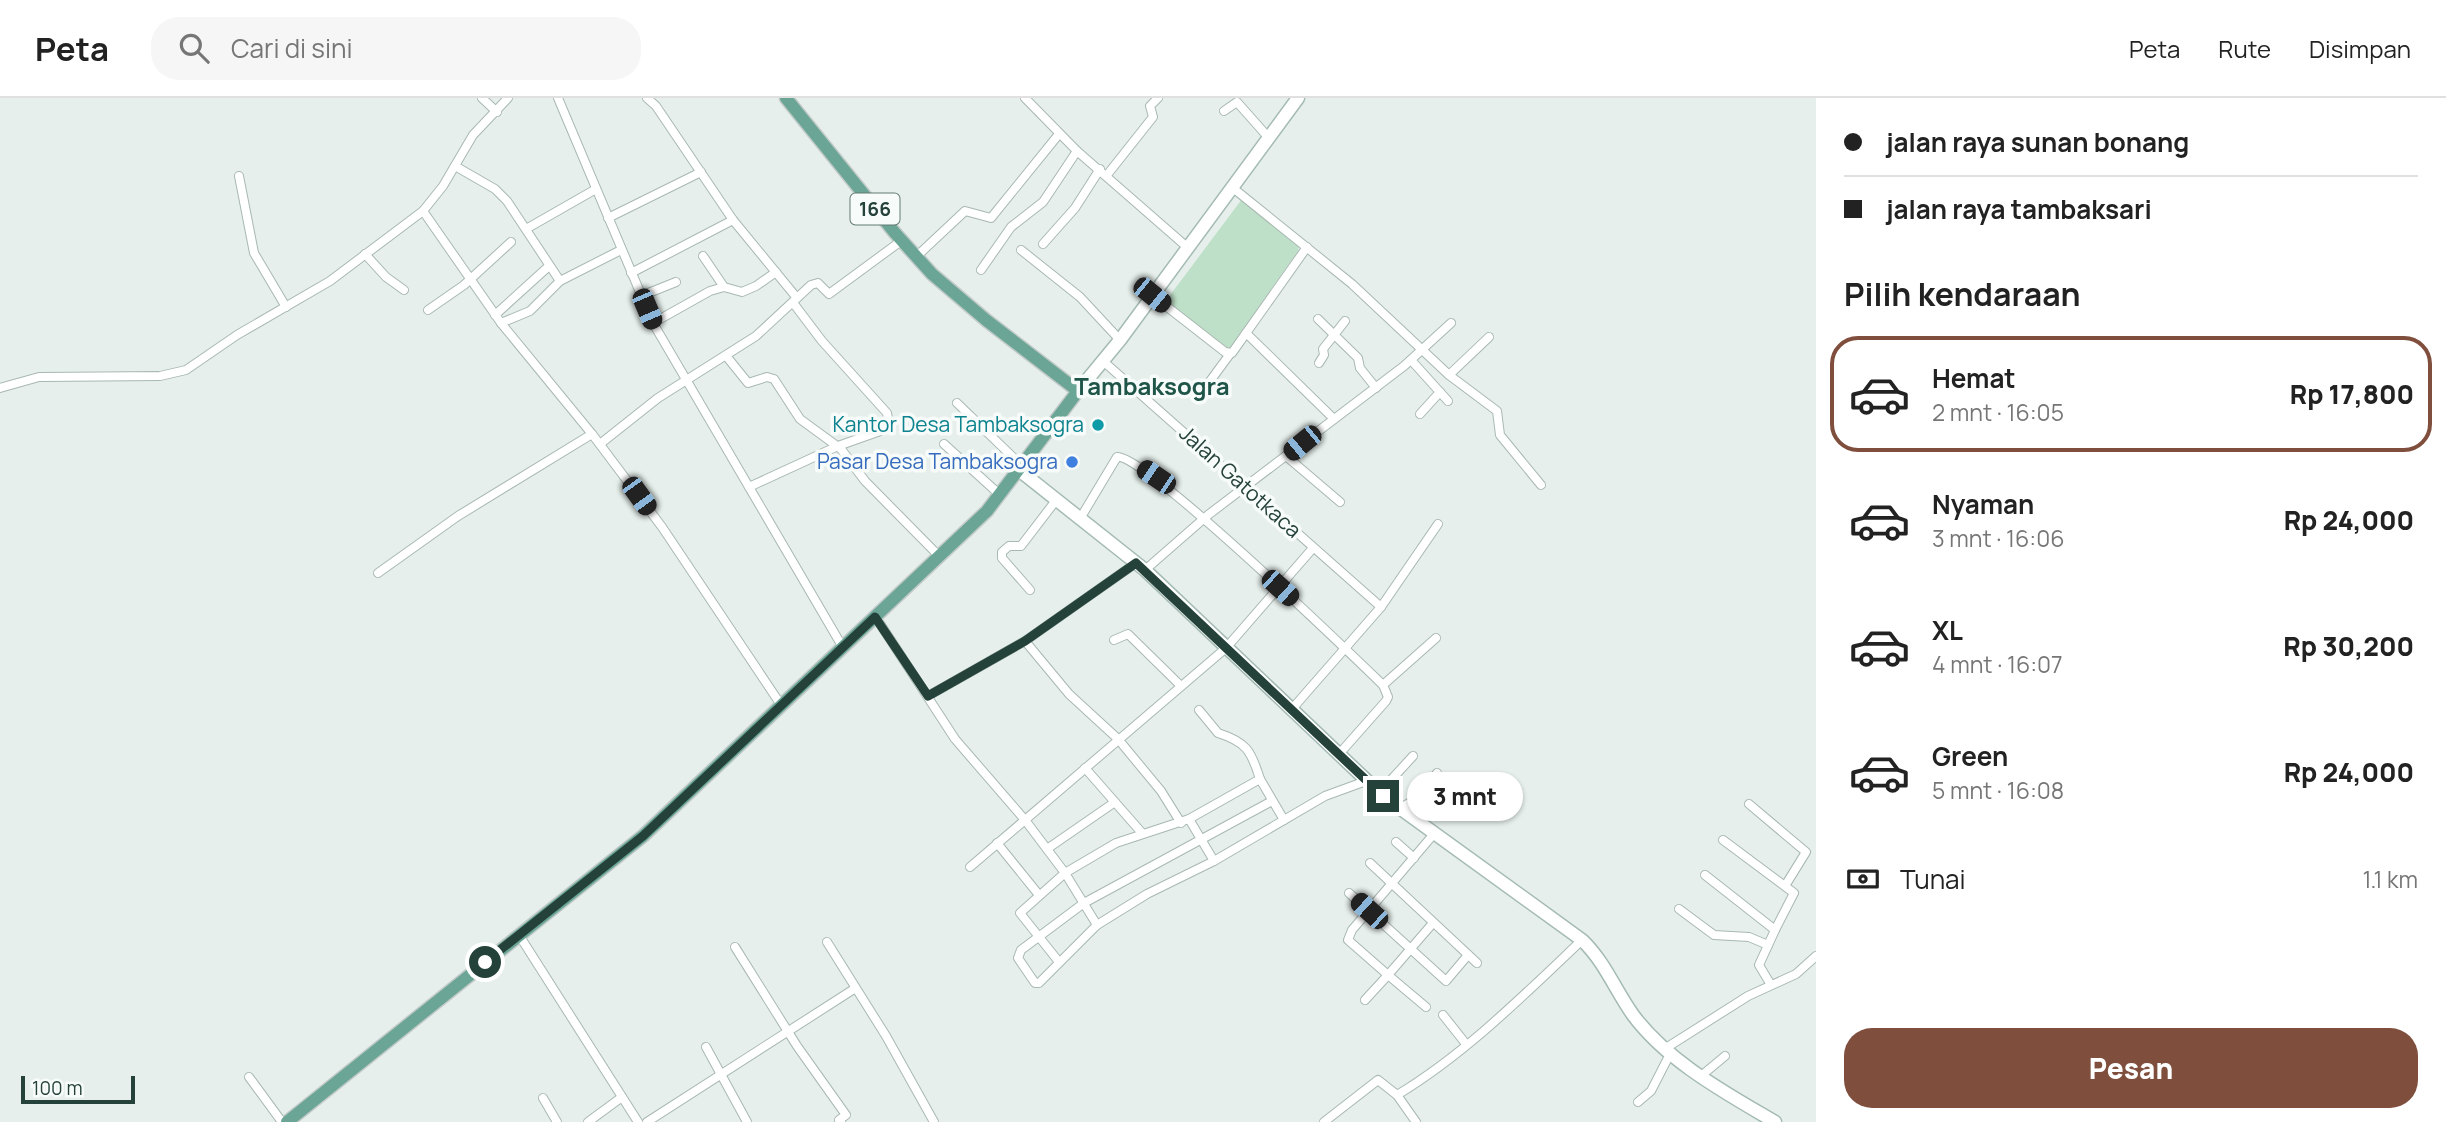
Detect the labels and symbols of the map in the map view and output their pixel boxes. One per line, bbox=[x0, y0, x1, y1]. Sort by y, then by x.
road number: 166 bbox=[850, 194, 900, 225]
car bbox=[1130, 274, 1175, 316]
car bbox=[630, 286, 665, 332]
district label: Tambaksogra bbox=[1074, 369, 1230, 402]
place label: Kantor Desa Tambaksogra bbox=[832, 410, 1084, 438]
marker: Kantor Desa Tambaksogra bbox=[1090, 417, 1106, 433]
street label: Jalan Gatotkaca bbox=[1174, 419, 1308, 544]
car bbox=[1280, 422, 1325, 464]
place label: Pasar Desa Tambaksogra bbox=[817, 447, 1058, 475]
marker: Pasar Desa Tambaksogra bbox=[1064, 454, 1080, 470]
car bbox=[1133, 457, 1180, 497]
car bbox=[619, 473, 660, 519]
car bbox=[1258, 566, 1303, 610]
callout: 3 mnt bbox=[1408, 772, 1523, 820]
route end bbox=[1367, 780, 1399, 812]
car bbox=[1347, 889, 1392, 933]
route start bbox=[469, 946, 501, 978]
scale bar bbox=[21, 1073, 135, 1105]

